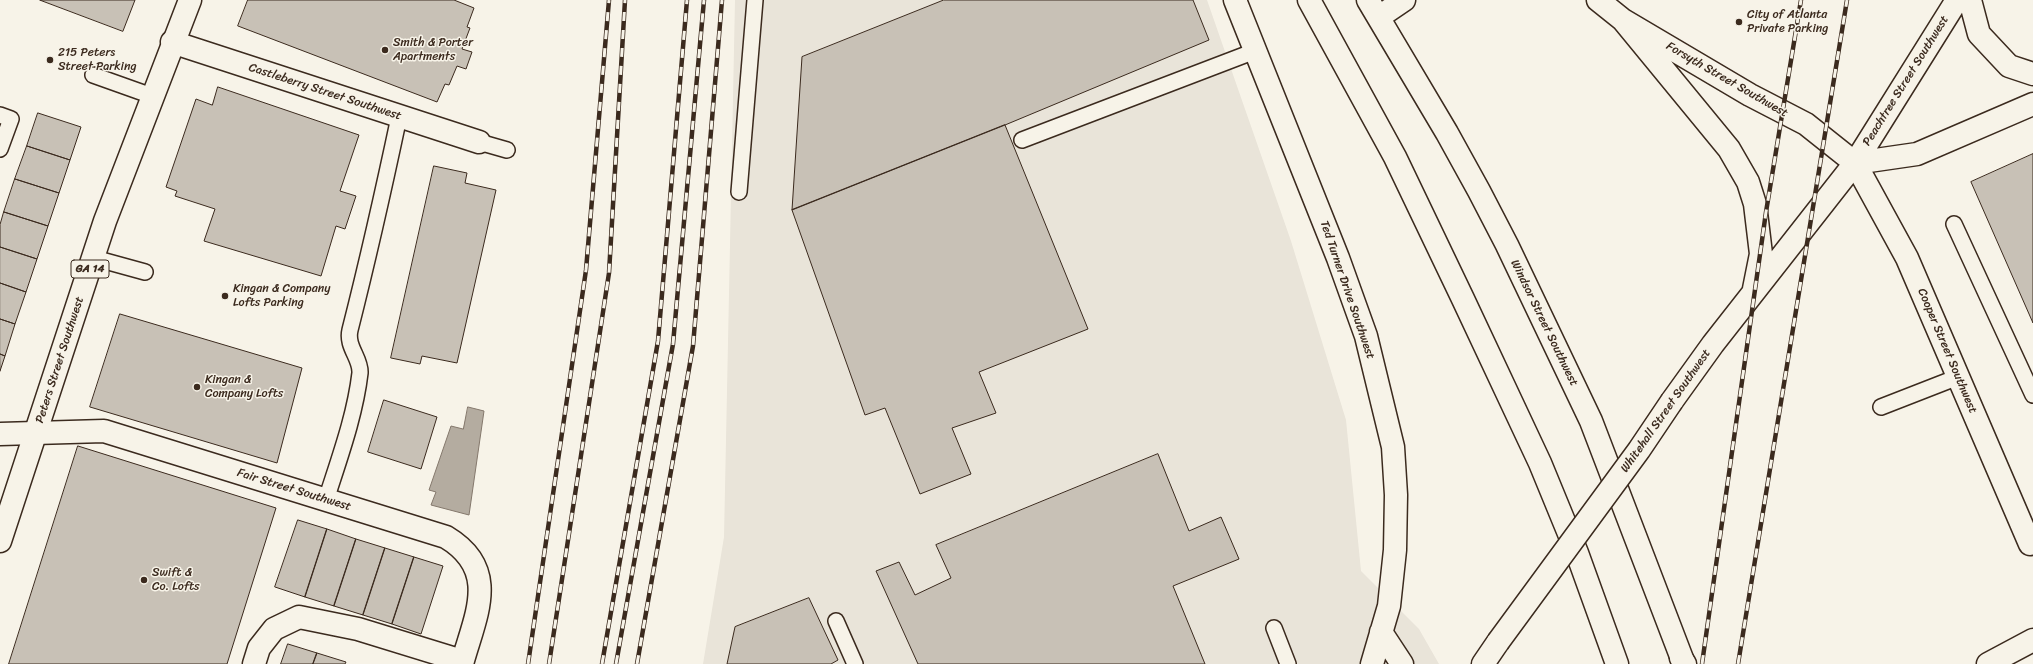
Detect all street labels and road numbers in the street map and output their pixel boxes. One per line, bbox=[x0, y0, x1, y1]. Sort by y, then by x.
street label: Peachtree Street Southwest bbox=[1860, 13, 1952, 149]
street label: Forsyth Street Southwest bbox=[1664, 39, 1790, 121]
street label: Castleberry Street Southwest bbox=[247, 60, 403, 124]
street label: Ted Turner Drive Southwest bbox=[1317, 219, 1377, 361]
street label: Windsor Street Southwest bbox=[1507, 257, 1581, 389]
road number: GA 14 bbox=[71, 260, 109, 278]
street label: Cooper Street Southwest bbox=[1914, 286, 1980, 416]
street label: Peters Street Southwest bbox=[33, 295, 87, 425]
street label: Whitehall Street Southwest bbox=[1618, 347, 1714, 475]
street label: Fair Street Southwest bbox=[235, 466, 353, 514]

